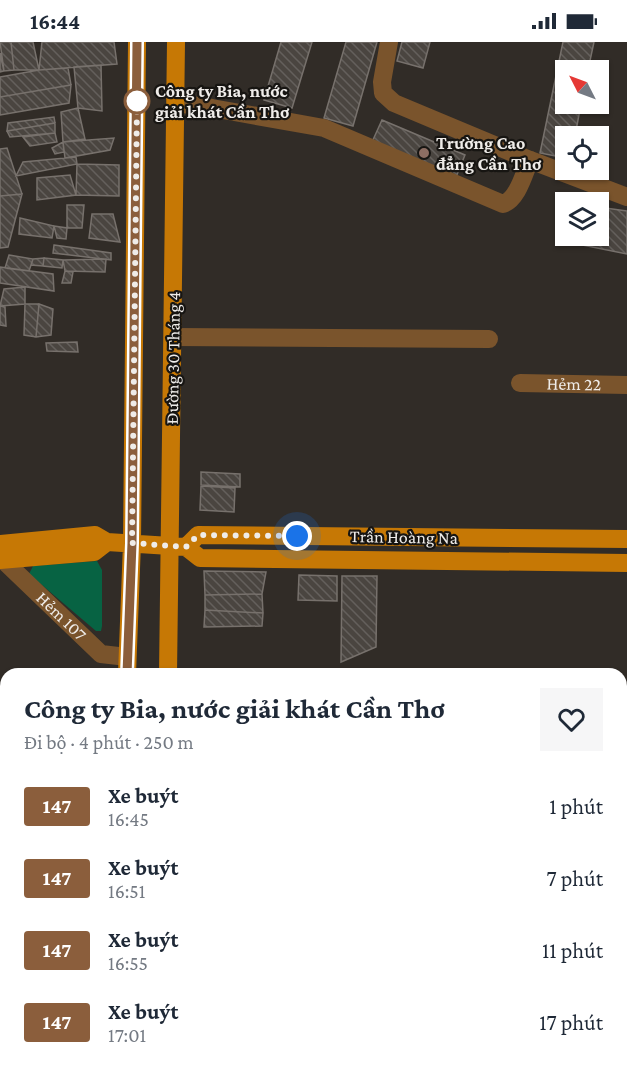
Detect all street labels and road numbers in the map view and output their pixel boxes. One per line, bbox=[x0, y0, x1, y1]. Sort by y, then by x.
street label: Đường 30 Tháng 4 bbox=[162, 291, 184, 425]
street label: Hẻm 22 bbox=[546, 374, 602, 395]
street label: Trần Hoàng Na bbox=[350, 526, 458, 548]
street label: Hẻm 107 bbox=[32, 588, 91, 645]

